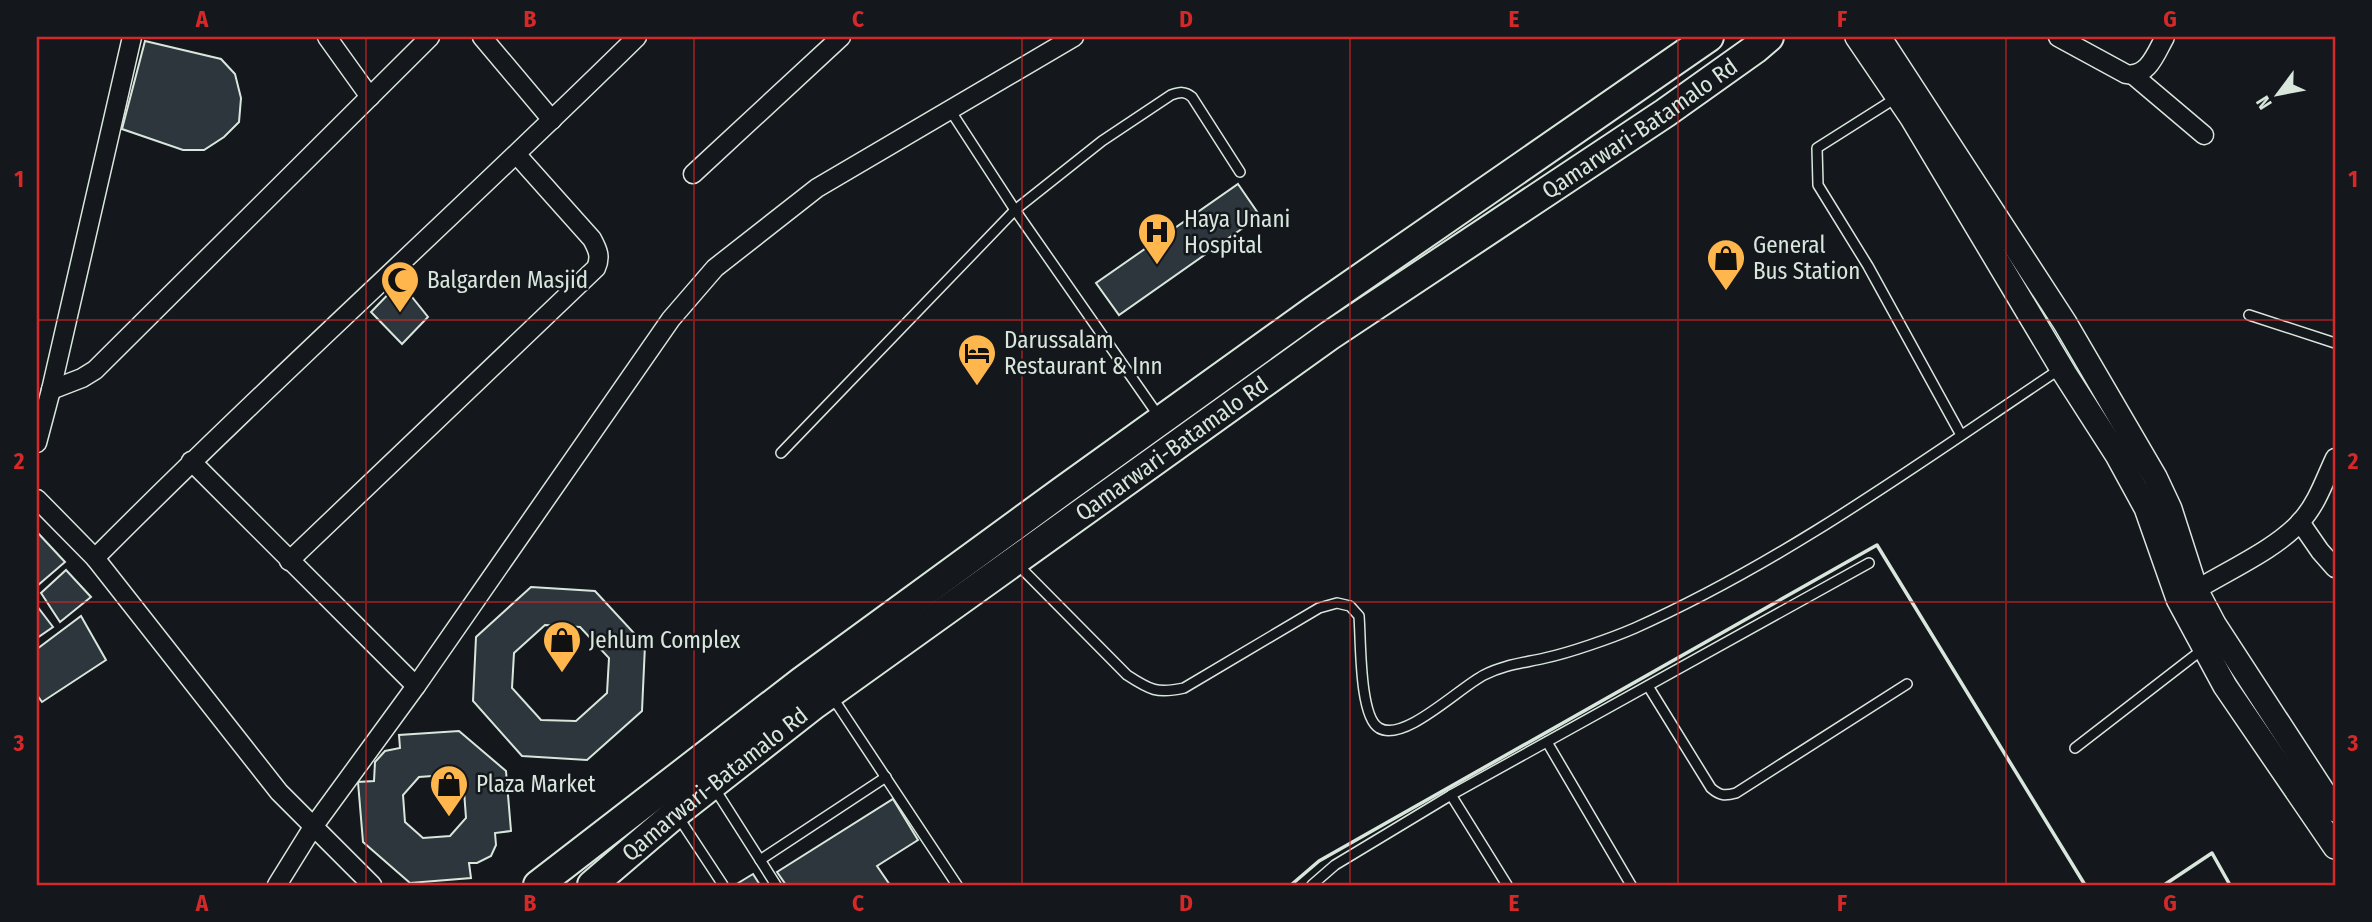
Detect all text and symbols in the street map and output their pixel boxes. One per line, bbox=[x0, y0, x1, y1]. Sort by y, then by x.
text: A bbox=[195, 5, 209, 33]
text: B bbox=[524, 5, 537, 33]
text: C bbox=[852, 5, 864, 33]
text: D bbox=[1179, 5, 1193, 33]
text: E bbox=[1509, 5, 1520, 33]
text: F bbox=[1837, 5, 1847, 33]
text: G bbox=[2163, 5, 2177, 33]
street label: Qamarwari-Batamalo Rd bbox=[1537, 52, 1743, 205]
north arrow bbox=[2242, 60, 2312, 130]
text: N bbox=[2251, 92, 2277, 114]
text: 1 bbox=[14, 165, 24, 193]
text: 1 bbox=[2348, 165, 2358, 193]
place label: Haya Unani Hospital bbox=[1184, 205, 1290, 259]
hospital icon: Haya Unani Hospital bbox=[1136, 211, 1178, 266]
place label: General Bus Station bbox=[1753, 231, 1860, 285]
shop icon: General Bus Station bbox=[1705, 237, 1747, 292]
mosque icon: Balgarden Masjid bbox=[379, 259, 421, 314]
place label: Balgarden Masjid bbox=[427, 266, 588, 294]
place label: Darussalam Restaurant & Inn bbox=[1004, 326, 1163, 380]
hotel icon: Darussalam Restaurant & Inn bbox=[956, 332, 998, 387]
street label: Qamarwari-Batamalo Rd bbox=[1070, 370, 1273, 527]
text: 2 bbox=[13, 447, 25, 475]
text: 2 bbox=[2347, 447, 2359, 475]
shop icon: Jehlum Complex bbox=[541, 619, 583, 674]
place label: Jehlum Complex bbox=[589, 626, 740, 654]
street label: Qamarwari-Batamalo Rd bbox=[616, 701, 813, 867]
text: 3 bbox=[13, 729, 25, 757]
text: 3 bbox=[2347, 729, 2359, 757]
shop icon: Plaza Market bbox=[428, 763, 470, 818]
place label: Plaza Market bbox=[476, 770, 596, 798]
text: A bbox=[195, 889, 209, 917]
text: B bbox=[524, 889, 537, 917]
text: C bbox=[852, 889, 864, 917]
text: D bbox=[1179, 889, 1193, 917]
text: E bbox=[1509, 889, 1520, 917]
text: F bbox=[1837, 889, 1847, 917]
text: G bbox=[2163, 889, 2177, 917]

